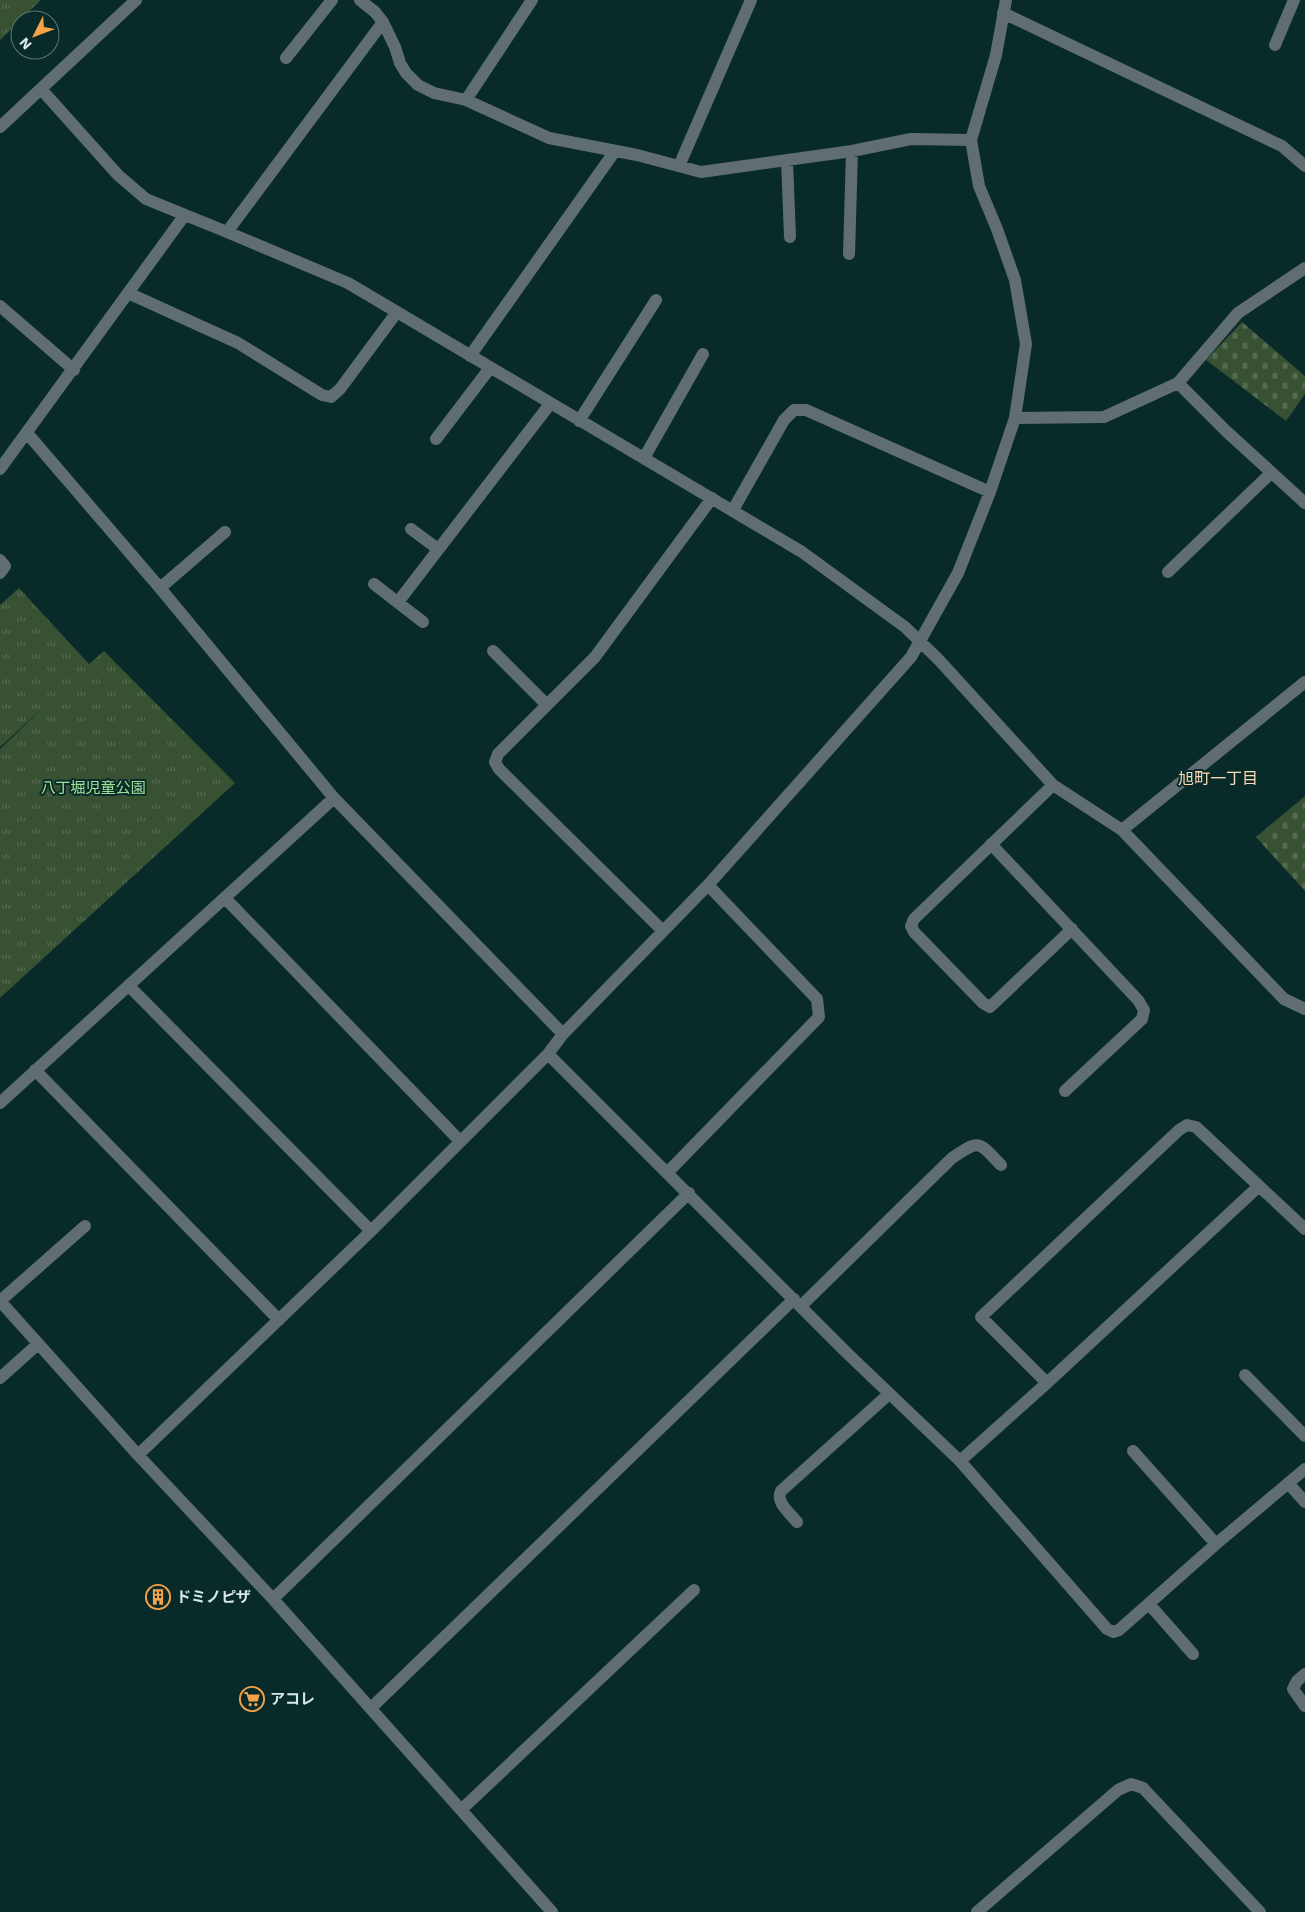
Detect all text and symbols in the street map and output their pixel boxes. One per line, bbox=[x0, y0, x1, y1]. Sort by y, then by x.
north arrow bbox=[10, 10, 60, 60]
text: N bbox=[16, 34, 35, 53]
district label: 旭町一丁目 bbox=[1178, 769, 1258, 788]
park label: 八丁堀児童公園 bbox=[40, 779, 146, 797]
building icon: ドミノピザ bbox=[145, 1584, 171, 1610]
place label: ドミノピザ bbox=[176, 1588, 251, 1606]
supermarket icon: アコレ bbox=[239, 1686, 265, 1712]
place label: アコレ bbox=[270, 1690, 315, 1708]

